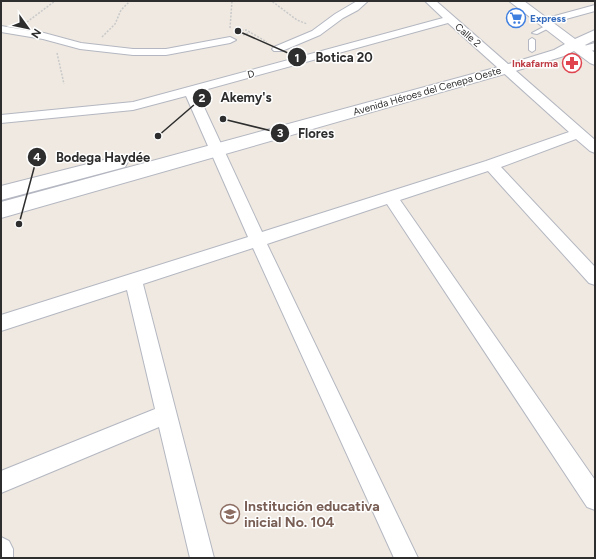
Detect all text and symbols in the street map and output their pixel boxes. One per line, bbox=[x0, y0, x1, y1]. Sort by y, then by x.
supermarket icon: Express bbox=[505, 7, 527, 29]
north arrow bbox=[8, 8, 48, 48]
place label: Express bbox=[530, 12, 566, 25]
street label: Calle 2 bbox=[452, 20, 484, 50]
text: N bbox=[28, 26, 44, 40]
callout: Botica 20 bbox=[287, 45, 380, 70]
text: Botica 20 bbox=[315, 50, 373, 65]
text: 1 bbox=[294, 51, 300, 65]
pharmacy icon: Inkafarma bbox=[561, 52, 583, 74]
place label: Inkafarma bbox=[512, 57, 558, 70]
street label: Avenida Héroes del Cenepa Oeste bbox=[351, 63, 503, 118]
street label: D bbox=[246, 67, 256, 81]
callout: Akemy's bbox=[192, 85, 279, 110]
text: Akemy's bbox=[220, 90, 272, 105]
text: 2 bbox=[199, 91, 206, 105]
callout: Flores bbox=[270, 121, 342, 146]
text: 3 bbox=[277, 126, 284, 140]
text: Flores bbox=[298, 126, 334, 141]
callout: Bodega Haydée bbox=[27, 145, 158, 170]
text: 4 bbox=[33, 150, 41, 164]
text: Bodega Haydée bbox=[56, 150, 150, 165]
place label: Institución educativa inicial No. 104 bbox=[244, 498, 380, 531]
school or university icon: Institución educativa inicial No. 104 bbox=[219, 503, 241, 525]

